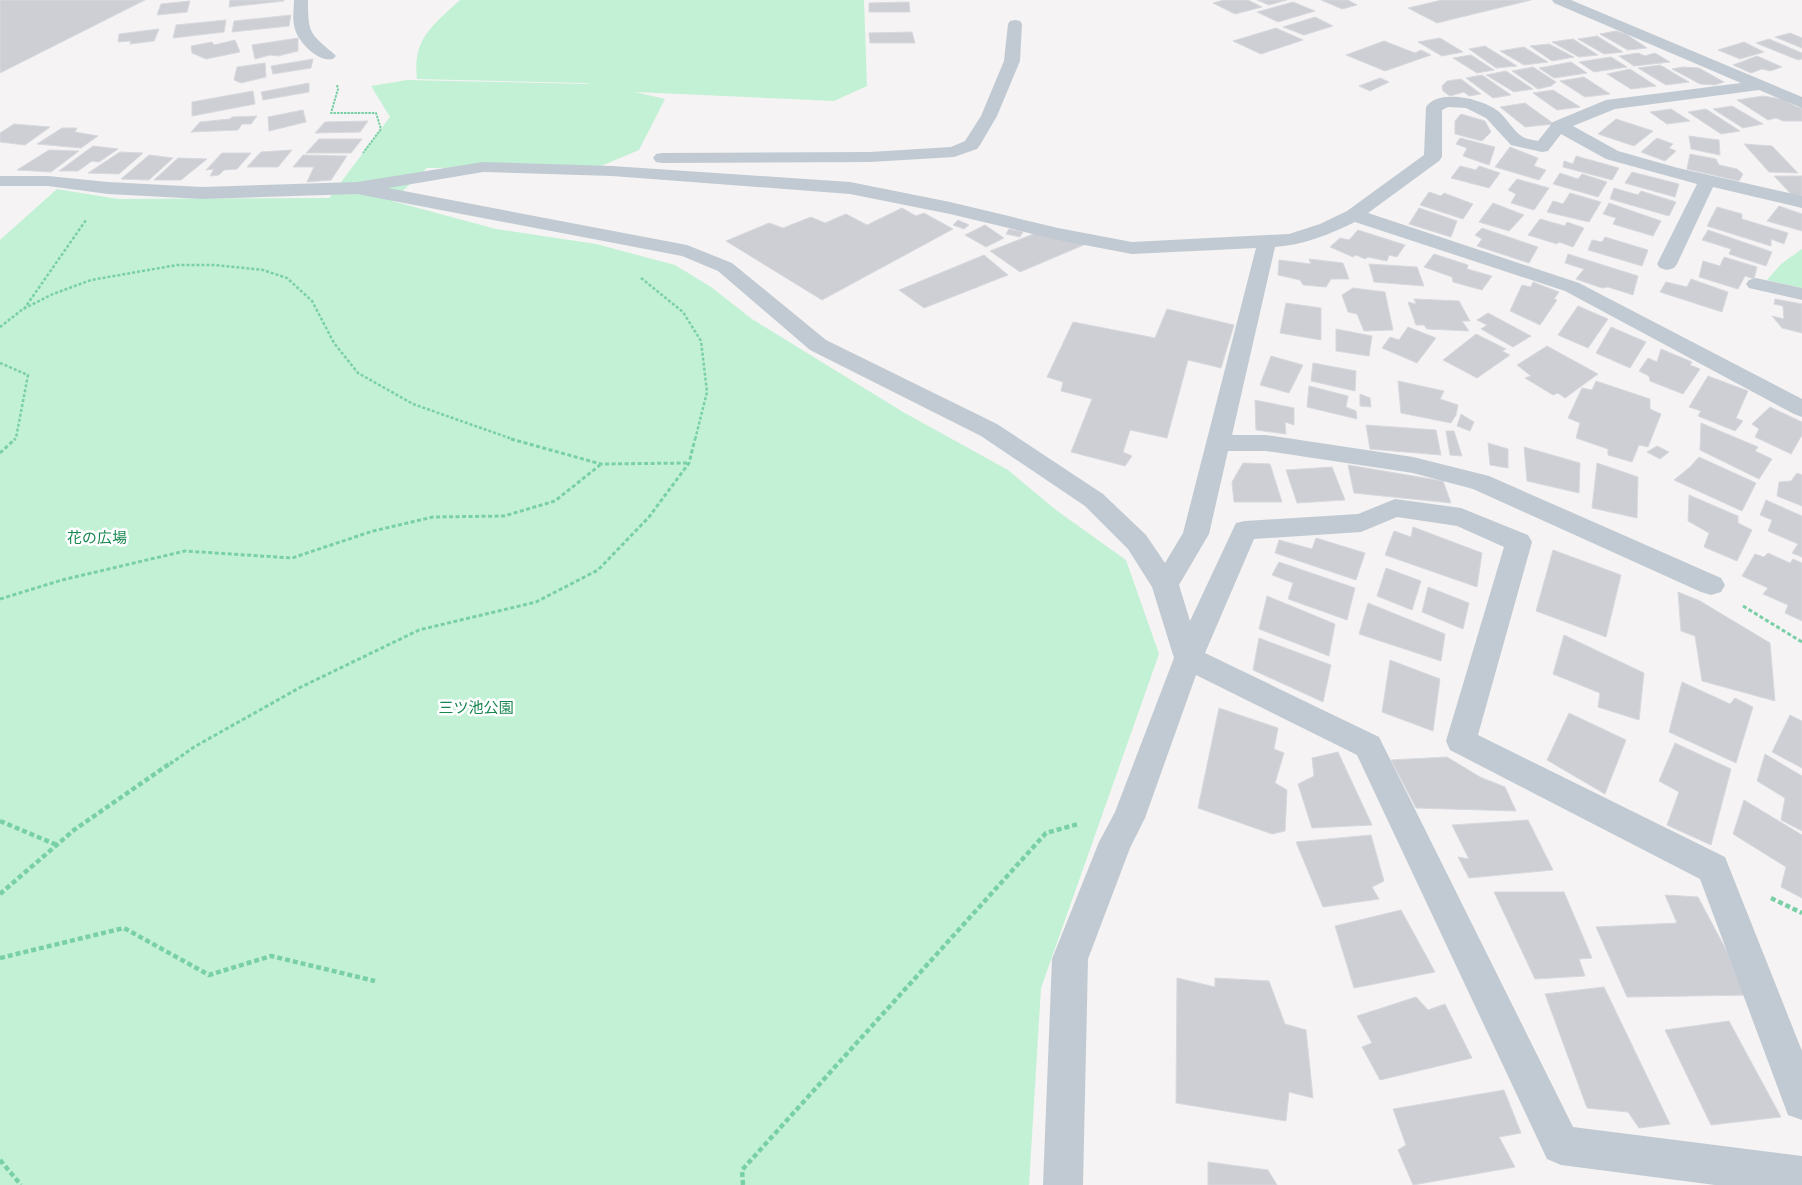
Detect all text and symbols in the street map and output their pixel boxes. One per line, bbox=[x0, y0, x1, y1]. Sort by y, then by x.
park label: 花の広場 bbox=[67, 528, 127, 546]
park label: 三ツ池公園 bbox=[438, 698, 514, 716]

